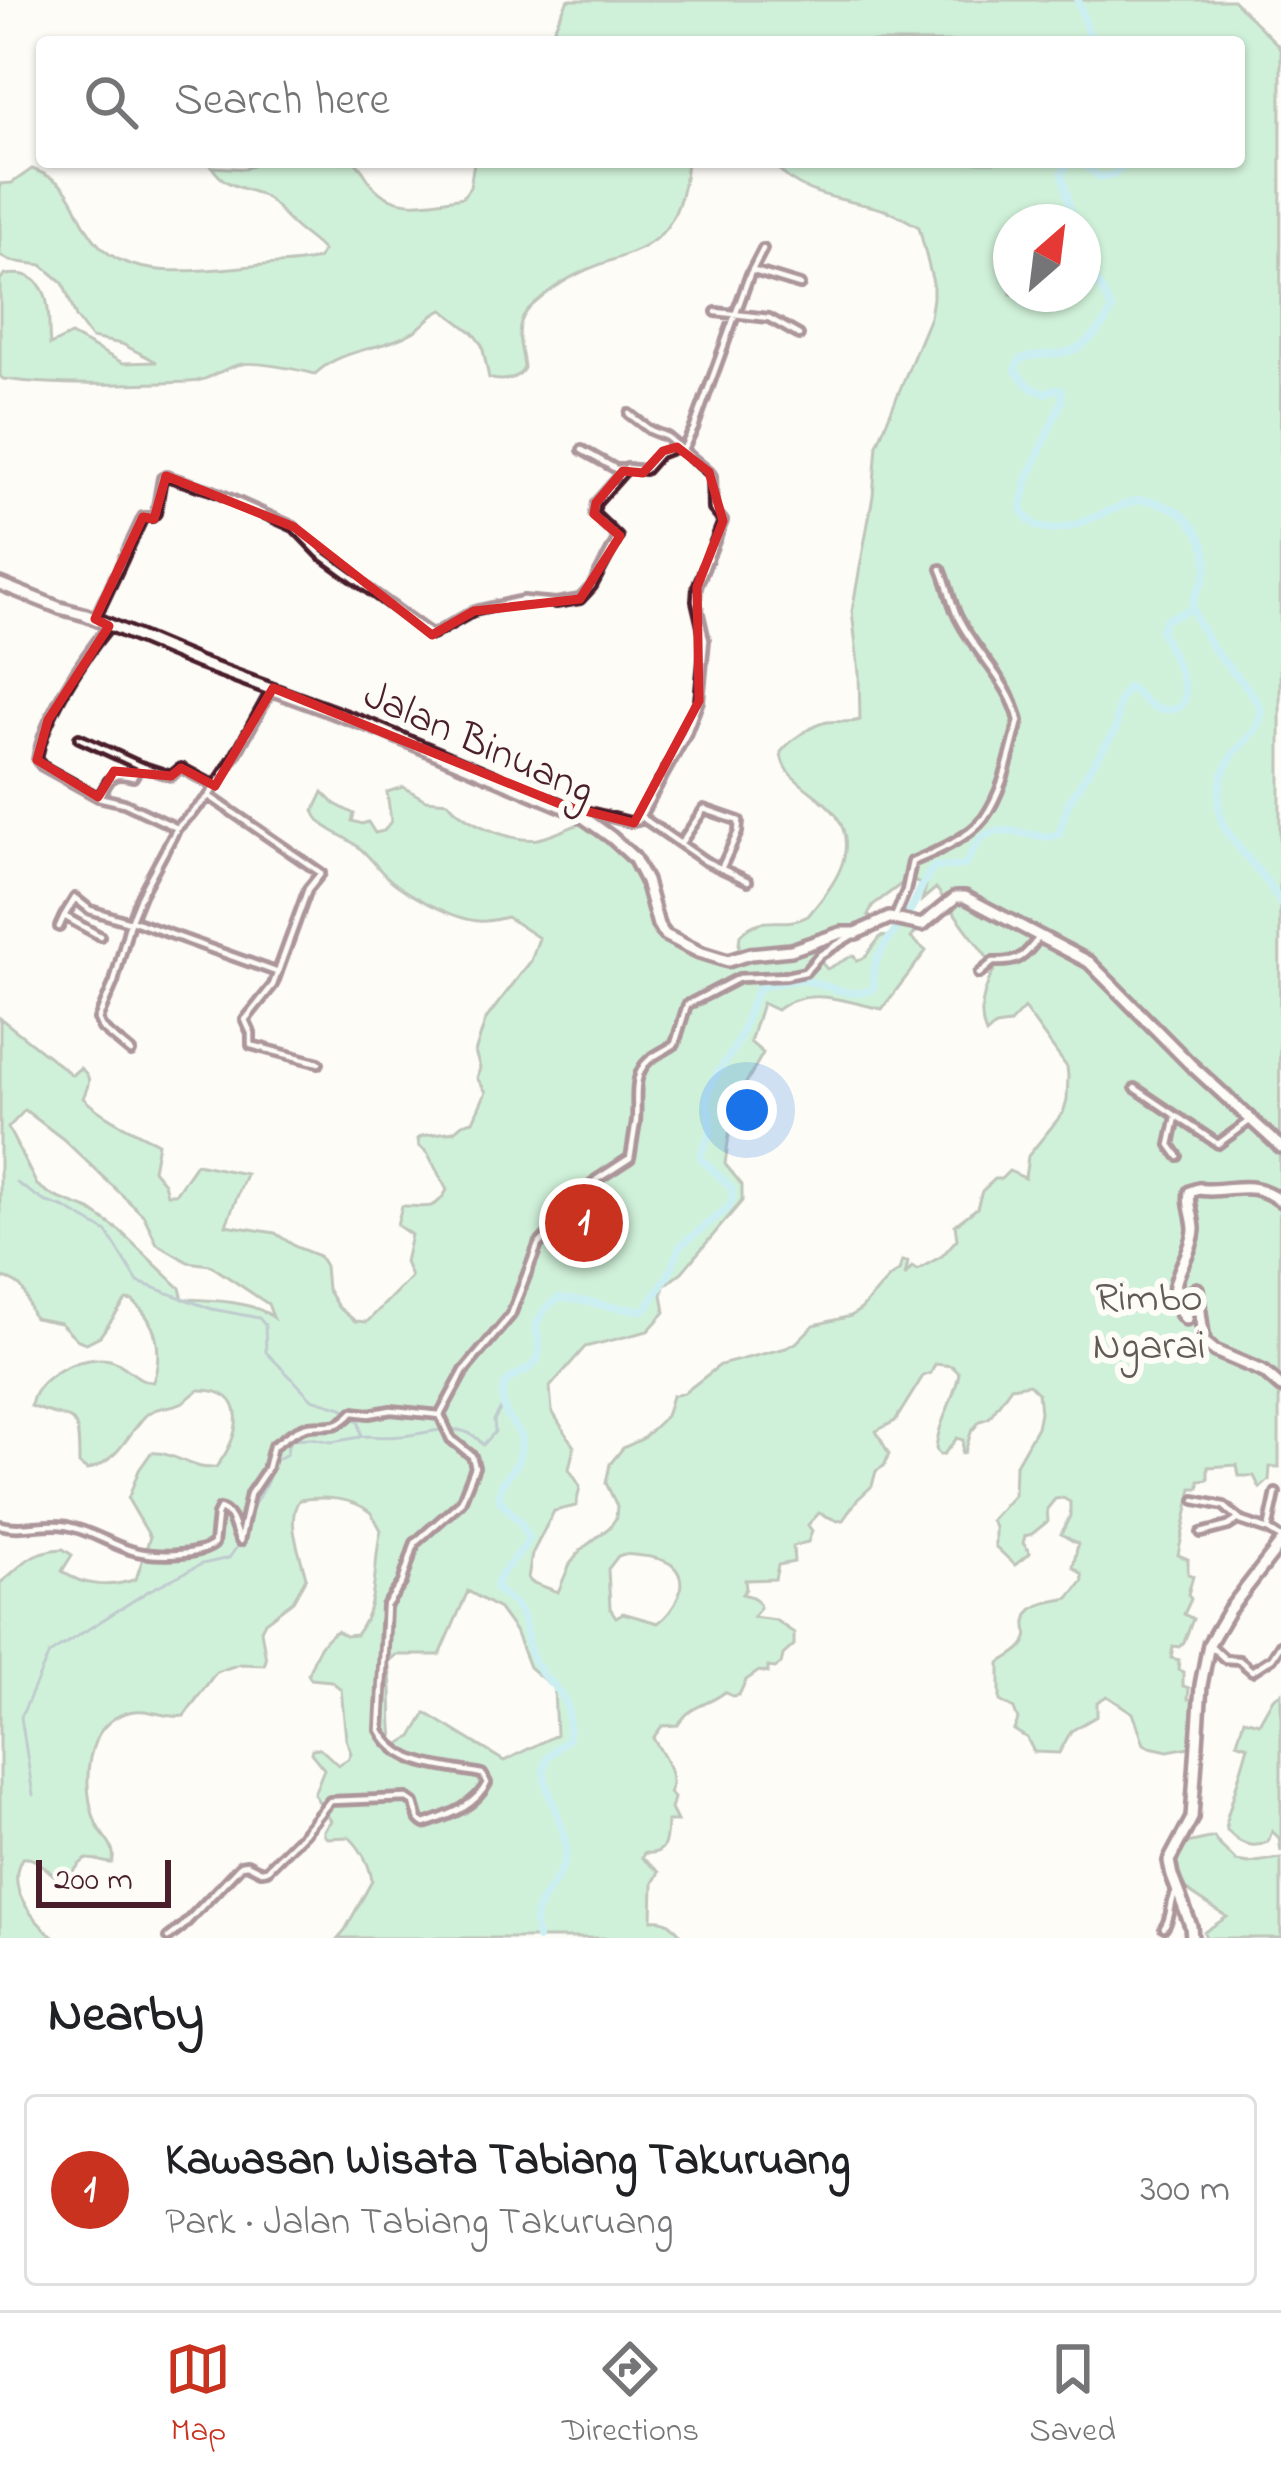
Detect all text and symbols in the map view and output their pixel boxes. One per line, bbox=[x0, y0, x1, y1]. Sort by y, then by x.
search box bbox=[36, 36, 1245, 168]
icon: search bbox=[78, 69, 144, 135]
text: Search here bbox=[174, 69, 390, 135]
north arrow bbox=[993, 204, 1101, 312]
street label: Jalan Binuang bbox=[353, 666, 603, 822]
your location bbox=[717, 1080, 777, 1140]
pin: 1 bbox=[545, 1178, 623, 1268]
park label: Rimbo Ngarai bbox=[1092, 1269, 1206, 1378]
scale bar bbox=[36, 1854, 171, 1907]
text: 200 m bbox=[54, 1857, 133, 1905]
text: Nearby bbox=[48, 1979, 204, 2054]
text: Kawasan Wisata Tabiang Takuruang bbox=[165, 2129, 850, 2195]
text: 1 bbox=[84, 2162, 96, 2219]
text: 300 m bbox=[1140, 2162, 1230, 2219]
text: Park · Jalan Tabiang Takuruang bbox=[165, 2195, 673, 2252]
tab: Map bbox=[165, 2336, 231, 2456]
tab: Directions bbox=[562, 2336, 699, 2456]
tab: Saved bbox=[1030, 2336, 1116, 2456]

